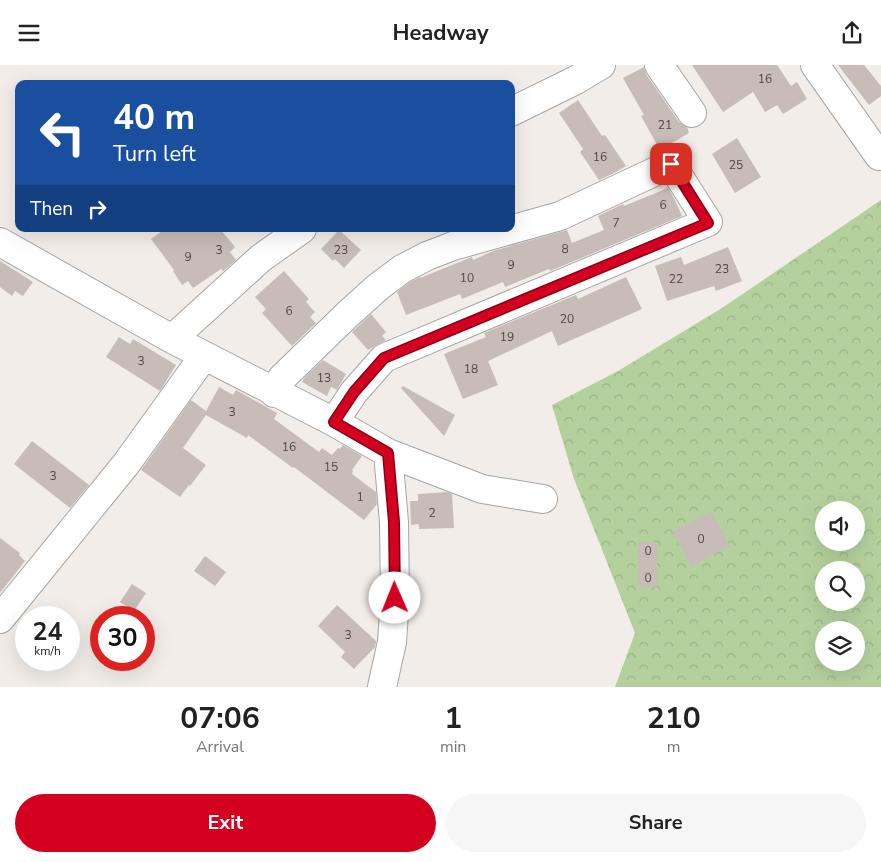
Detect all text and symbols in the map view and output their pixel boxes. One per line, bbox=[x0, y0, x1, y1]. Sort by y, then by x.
text: Headway bbox=[392, 18, 489, 48]
icon: menu bbox=[15, 19, 43, 47]
icon: share bbox=[838, 19, 866, 47]
house number: 16 bbox=[758, 71, 772, 87]
text: 40 m bbox=[113, 94, 195, 141]
icon: left bbox=[30, 100, 95, 165]
house number: 21 bbox=[658, 117, 672, 133]
text: Turn left bbox=[113, 139, 196, 169]
pin bbox=[650, 143, 692, 185]
house number: 16 bbox=[593, 149, 607, 165]
icon: arrive bbox=[657, 150, 685, 178]
house number: 25 bbox=[729, 157, 743, 173]
icon: right bbox=[83, 195, 111, 223]
text: Then bbox=[30, 196, 73, 222]
house number: 6 bbox=[659, 197, 667, 213]
house number: 7 bbox=[612, 215, 620, 231]
house number: 8 bbox=[561, 241, 569, 257]
house number: 3 bbox=[215, 242, 223, 258]
house number: 23 bbox=[334, 242, 348, 258]
house number: 9 bbox=[184, 249, 192, 265]
house number: 9 bbox=[507, 257, 515, 273]
house number: 23 bbox=[715, 261, 729, 277]
house number: 10 bbox=[460, 270, 474, 286]
house number: 22 bbox=[669, 271, 683, 287]
house number: 6 bbox=[285, 303, 293, 319]
house number: 20 bbox=[560, 311, 574, 327]
house number: 19 bbox=[500, 329, 514, 345]
house number: 3 bbox=[137, 353, 145, 369]
house number: 18 bbox=[464, 361, 478, 377]
house number: 13 bbox=[317, 370, 331, 386]
house number: 3 bbox=[228, 404, 236, 420]
house number: 16 bbox=[282, 439, 296, 455]
house number: 15 bbox=[324, 459, 338, 475]
house number: 3 bbox=[49, 468, 57, 484]
house number: 1 bbox=[356, 489, 364, 505]
map controls bbox=[815, 501, 865, 671]
button: sound bbox=[815, 501, 865, 551]
house number: 2 bbox=[428, 505, 436, 521]
house number: 0 bbox=[697, 531, 705, 547]
house number: 0 bbox=[644, 543, 652, 559]
button: search bbox=[815, 561, 865, 611]
house number: 0 bbox=[644, 570, 652, 586]
position arrow bbox=[368, 571, 420, 623]
speed limit sign: 30 bbox=[90, 606, 155, 671]
text: 24 bbox=[32, 615, 63, 649]
button: layers bbox=[815, 621, 865, 671]
house number: 3 bbox=[344, 627, 352, 643]
text: km/h bbox=[34, 643, 61, 659]
text: 07:06 bbox=[180, 698, 260, 739]
text: 1 bbox=[444, 698, 462, 739]
text: 210 bbox=[647, 698, 701, 739]
text: Arrival bbox=[196, 736, 244, 758]
text: min bbox=[440, 736, 466, 758]
text: m bbox=[667, 736, 681, 758]
button: Exit bbox=[15, 794, 436, 852]
button: Share bbox=[446, 794, 866, 852]

